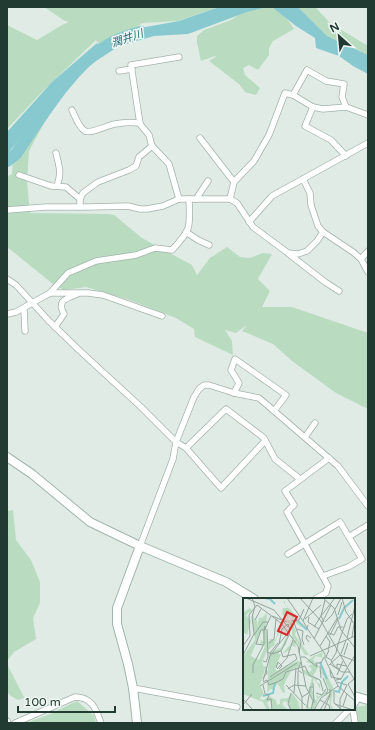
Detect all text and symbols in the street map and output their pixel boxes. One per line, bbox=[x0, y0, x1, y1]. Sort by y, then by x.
north arrow bbox=[319, 16, 359, 56]
text: N bbox=[328, 20, 342, 35]
water label: 潤井川 bbox=[109, 27, 146, 50]
inset map bbox=[243, 598, 355, 710]
scale bar bbox=[18, 688, 115, 714]
text: 100 m bbox=[24, 695, 61, 709]

